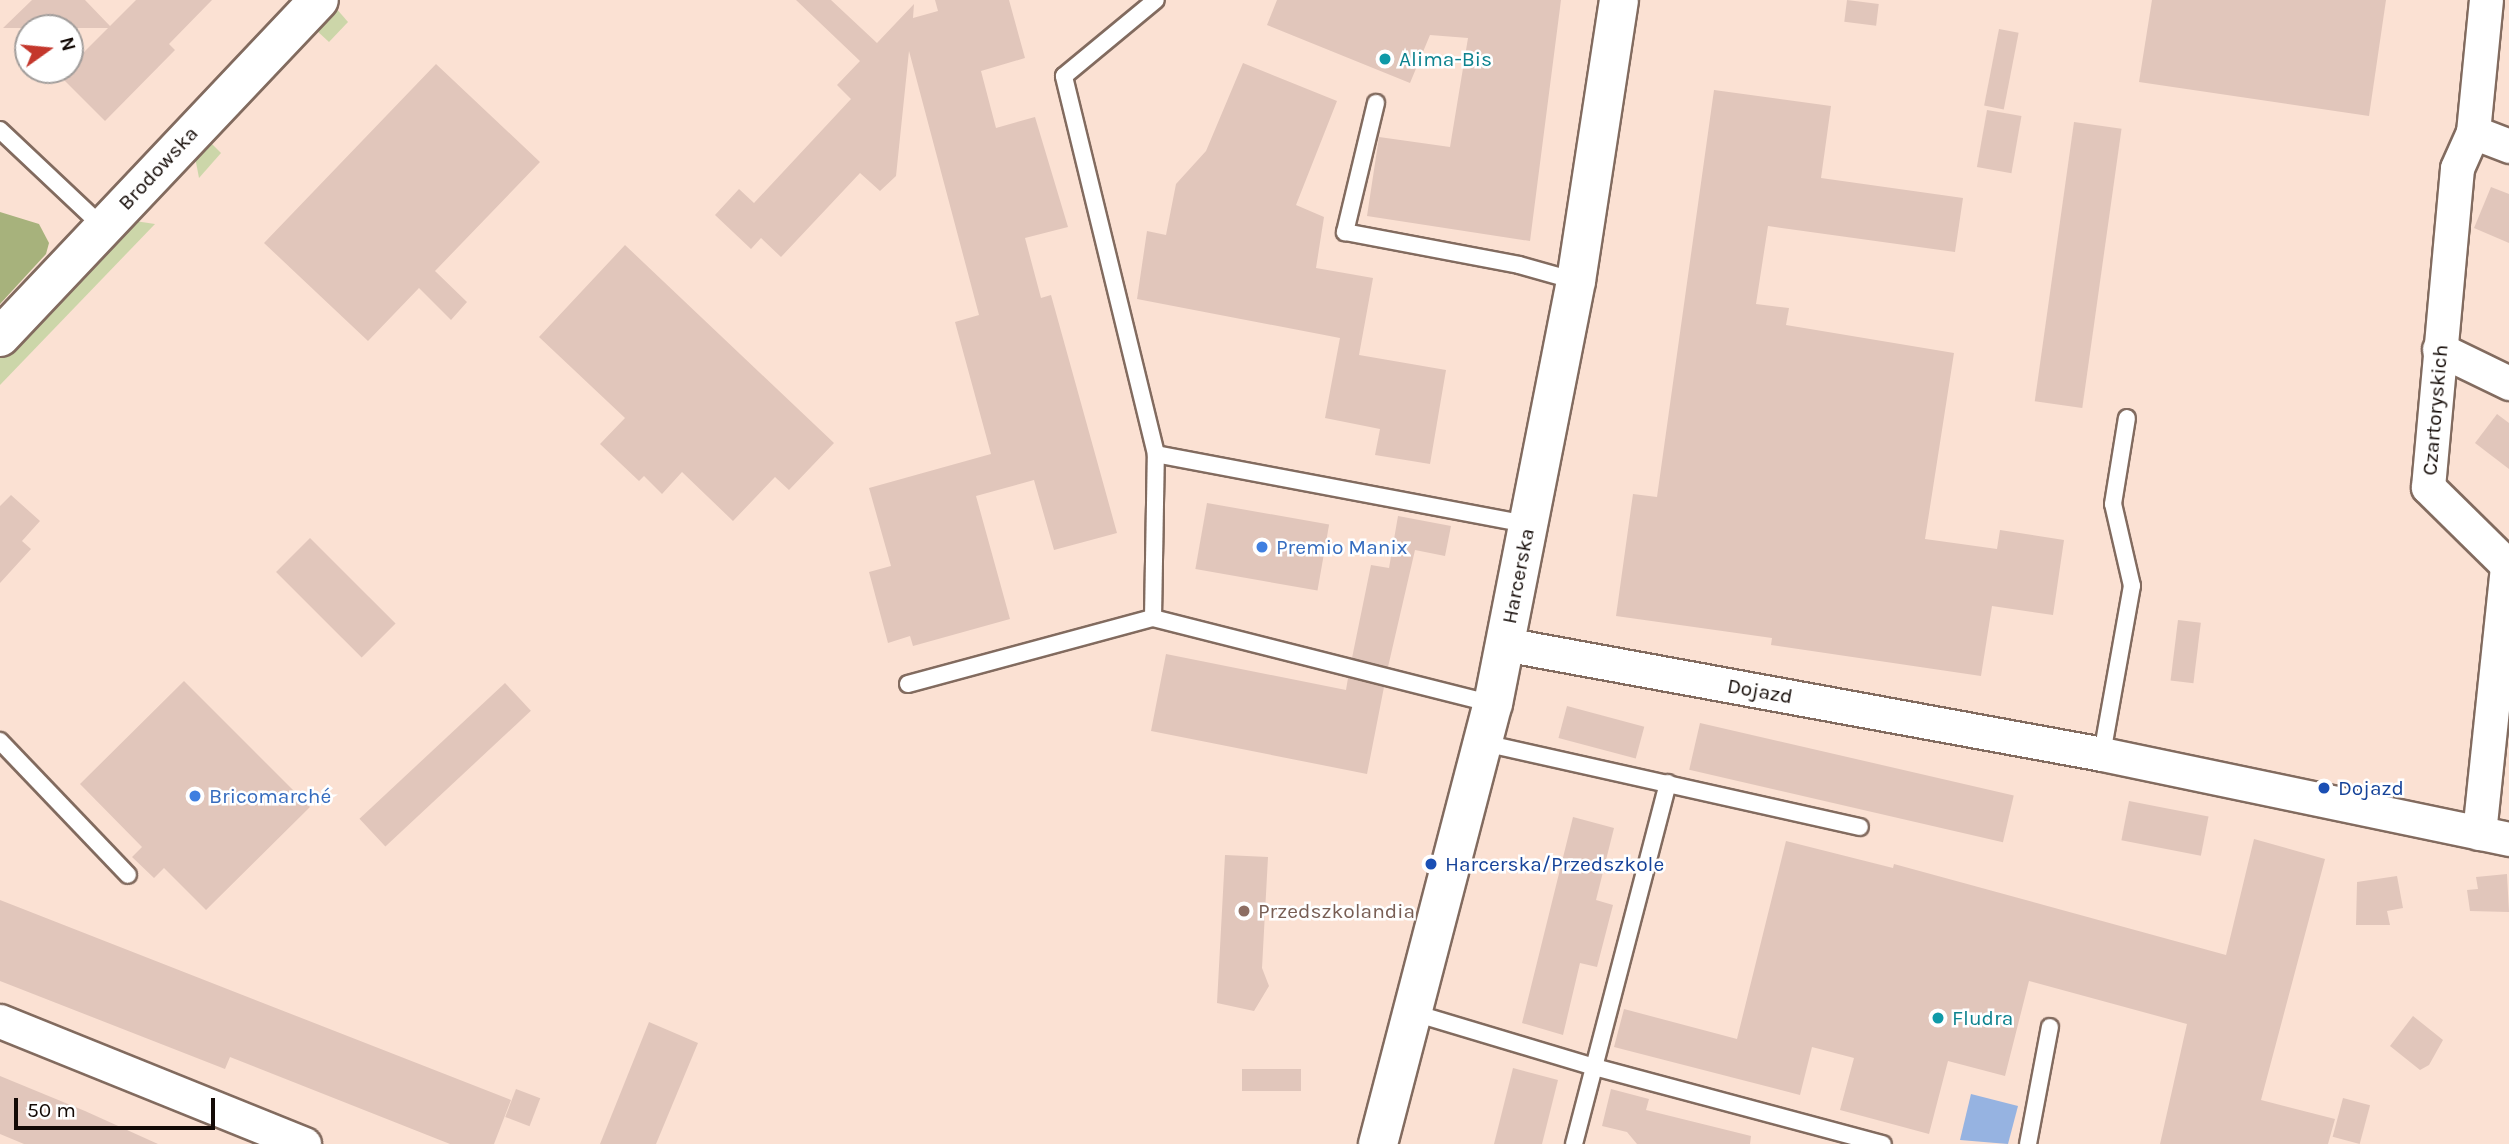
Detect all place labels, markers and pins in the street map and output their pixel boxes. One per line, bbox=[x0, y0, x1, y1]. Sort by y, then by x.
place label: Alima-Bis bbox=[1399, 46, 1492, 72]
marker: Alima-Bis bbox=[1377, 51, 1393, 67]
place label: Premio Manix bbox=[1276, 534, 1407, 560]
marker: Premio Manix bbox=[1254, 539, 1270, 555]
place label: Dojazd bbox=[2338, 775, 2404, 801]
marker: Dojazd bbox=[2316, 780, 2332, 796]
place label: Bricomarché bbox=[209, 783, 331, 809]
marker: Bricomarché bbox=[187, 788, 203, 804]
place label: Harcerska/Przedszkole bbox=[1445, 851, 1664, 877]
marker: Harcerska/Przedszkole bbox=[1423, 856, 1439, 872]
place label: Przedszkolandia bbox=[1258, 898, 1415, 924]
marker: Przedszkolandia bbox=[1236, 903, 1252, 919]
place label: Fludra bbox=[1952, 1005, 2013, 1031]
marker: Fludra bbox=[1930, 1010, 1946, 1026]

